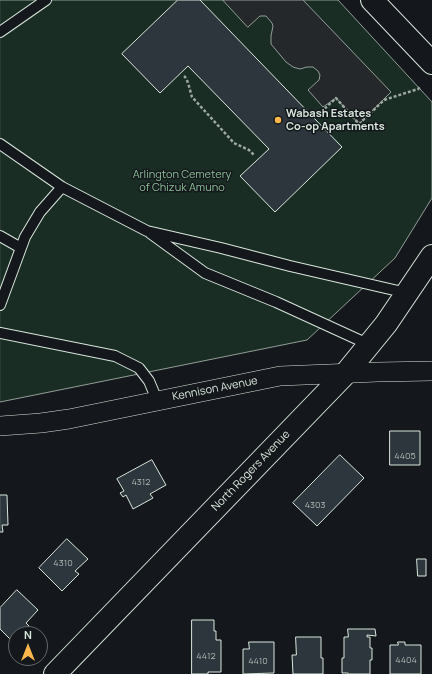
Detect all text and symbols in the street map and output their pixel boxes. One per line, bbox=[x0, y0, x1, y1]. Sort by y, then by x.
place label: Wabash Estates Co-op Apartments bbox=[286, 107, 385, 133]
marker: Wabash Estates Co-op Apartments bbox=[273, 115, 283, 125]
park label: Arlington Cemetery of Chizuk Amuno bbox=[133, 168, 231, 194]
street label: Kennison Avenue bbox=[171, 374, 259, 404]
street label: North Rogers Avenue bbox=[209, 428, 293, 514]
house number: 4405 bbox=[394, 451, 416, 461]
house number: 4312 bbox=[132, 477, 150, 487]
house number: 4303 bbox=[305, 500, 325, 510]
house number: 4310 bbox=[53, 558, 73, 568]
north arrow bbox=[8, 626, 48, 666]
text: N bbox=[24, 627, 32, 642]
house number: 4412 bbox=[196, 651, 216, 661]
house number: 4404 bbox=[395, 655, 417, 665]
house number: 4410 bbox=[248, 656, 268, 666]

